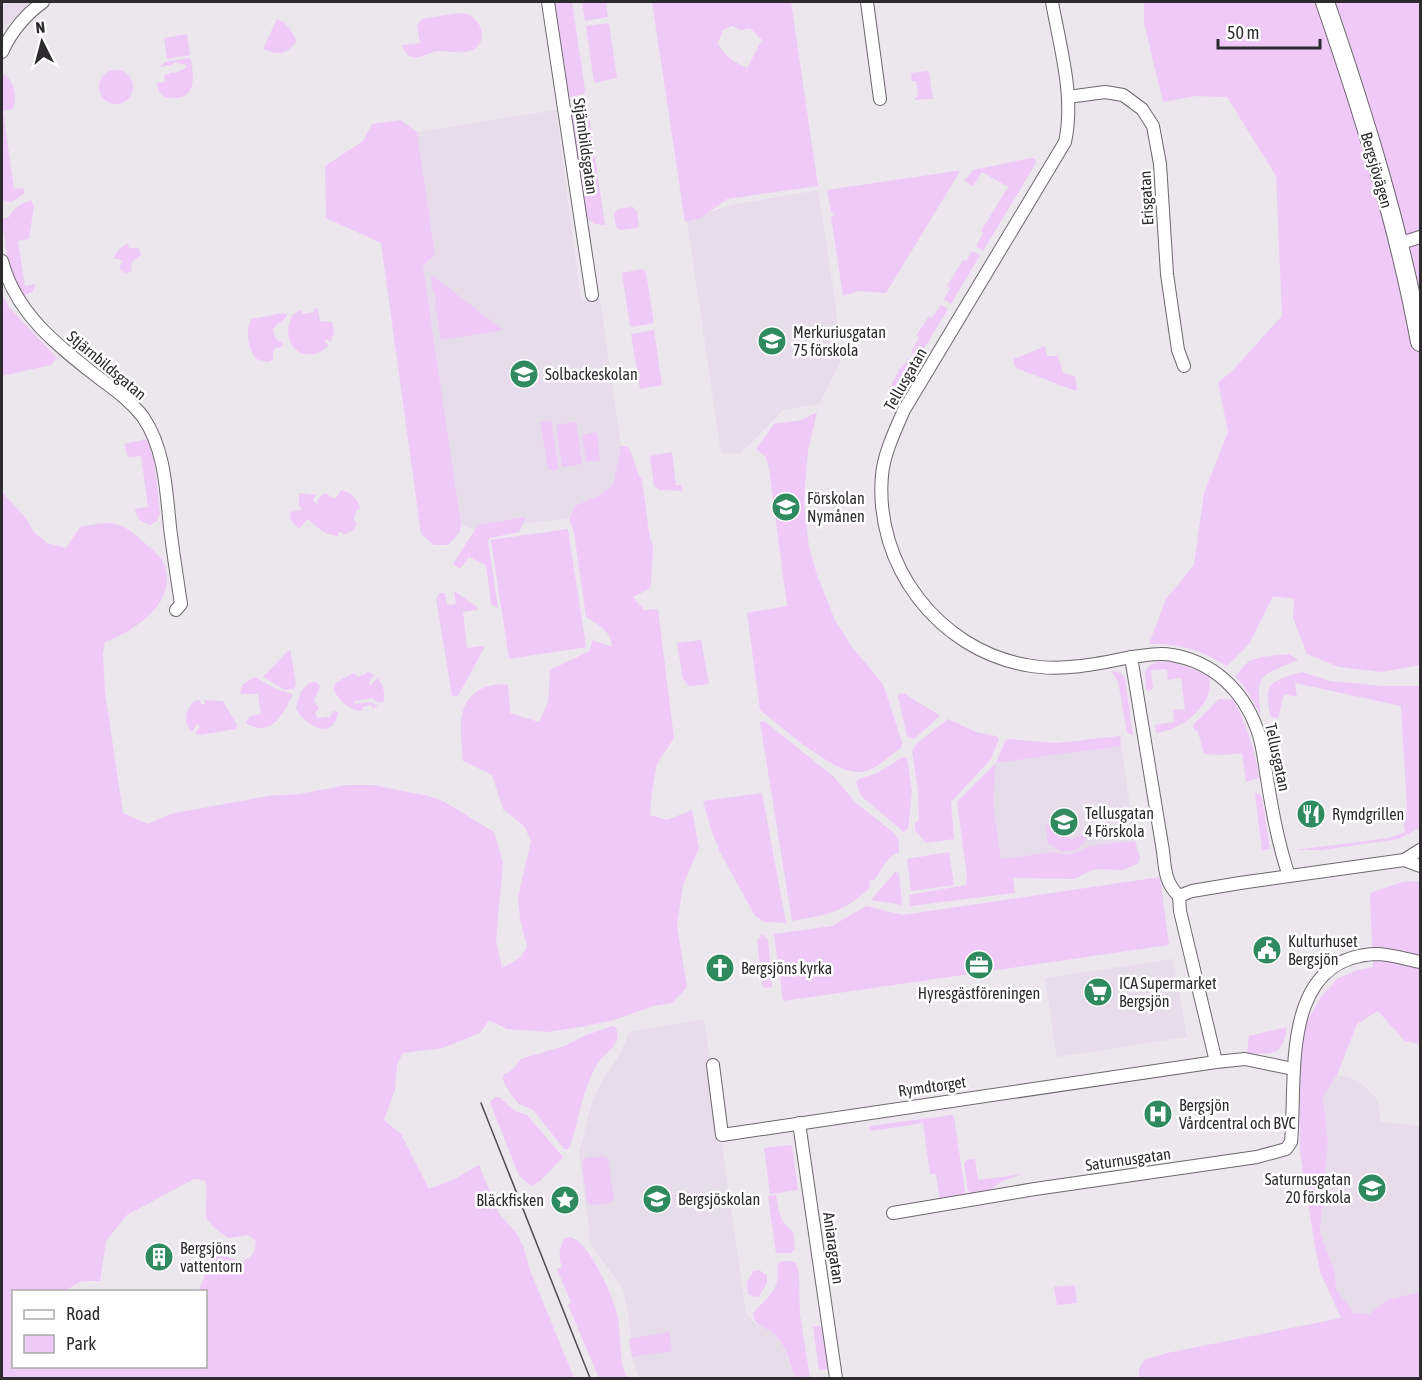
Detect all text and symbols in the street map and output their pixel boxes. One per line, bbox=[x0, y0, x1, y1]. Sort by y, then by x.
north arrow bbox=[12, 12, 72, 72]
scale bar bbox=[1218, 12, 1320, 50]
text: N bbox=[35, 18, 46, 37]
text: 50 m bbox=[1227, 22, 1259, 43]
street label: Stjärnbildsgatan bbox=[569, 97, 602, 196]
street label: Bergsjövägen bbox=[1357, 130, 1396, 210]
street label: Erisgatan bbox=[1136, 170, 1157, 226]
place label: Merkuriusgatan 75 förskola bbox=[793, 323, 886, 359]
school or university icon: Merkuriusgatan 75 förskola bbox=[756, 325, 788, 357]
street label: Stjärnbildsgatan bbox=[63, 327, 150, 404]
street label: Tellusgatan bbox=[880, 345, 931, 414]
school or university icon: Solbackeskolan bbox=[508, 358, 540, 390]
place label: Solbackeskolan bbox=[545, 365, 638, 383]
place label: Förskolan Nymånen bbox=[807, 489, 865, 526]
school or university icon: Förskolan Nymånen bbox=[770, 491, 802, 523]
street label: Tellusgatan bbox=[1261, 721, 1294, 793]
restaurant icon: Rymdgrillen bbox=[1295, 798, 1327, 830]
place label: Tellusgatan 4 Förskola bbox=[1085, 804, 1154, 840]
place label: Rymdgrillen bbox=[1332, 805, 1404, 824]
school or university icon: Tellusgatan 4 Förskola bbox=[1048, 806, 1080, 838]
place label: Kulturhuset Bergsjön bbox=[1288, 932, 1358, 969]
public building icon: Kulturhuset Bergsjön bbox=[1251, 934, 1283, 966]
office icon: Hyresgästföreningen bbox=[963, 949, 995, 981]
church icon: Bergsjöns kyrka bbox=[704, 952, 736, 984]
place label: Bergsjöns kyrka bbox=[741, 959, 832, 978]
place label: ICA Supermarket Bergsjön bbox=[1119, 974, 1217, 1011]
supermarket icon: ICA Supermarket Bergsjön bbox=[1082, 976, 1114, 1008]
place label: Hyresgästföreningen bbox=[918, 984, 1040, 1003]
street label: Rymdtorget bbox=[897, 1072, 968, 1101]
place label: Bergsjön Vårdcentral och BVC bbox=[1179, 1096, 1296, 1132]
hospital icon: Bergsjön Vårdcentral och BVC bbox=[1142, 1098, 1174, 1130]
street label: Saturnusgatan bbox=[1084, 1144, 1172, 1175]
place label: Saturnusgatan 20 förskola bbox=[1265, 1170, 1351, 1206]
school or university icon: Saturnusgatan 20 förskola bbox=[1356, 1172, 1388, 1204]
school or university icon: Bergsjöskolan bbox=[641, 1183, 673, 1215]
place icon: Bläckfisken bbox=[549, 1184, 581, 1216]
place label: Bergsjöskolan bbox=[678, 1190, 760, 1209]
place label: Bläckfisken bbox=[476, 1191, 544, 1209]
street label: Aniaragatan bbox=[819, 1211, 848, 1285]
place label: Bergsjöns vattentorn bbox=[180, 1239, 242, 1275]
building icon: Bergsjöns vattentorn bbox=[143, 1241, 175, 1273]
legend bbox=[12, 1290, 207, 1368]
text: Road bbox=[66, 1303, 100, 1324]
text: Park bbox=[66, 1333, 96, 1354]

